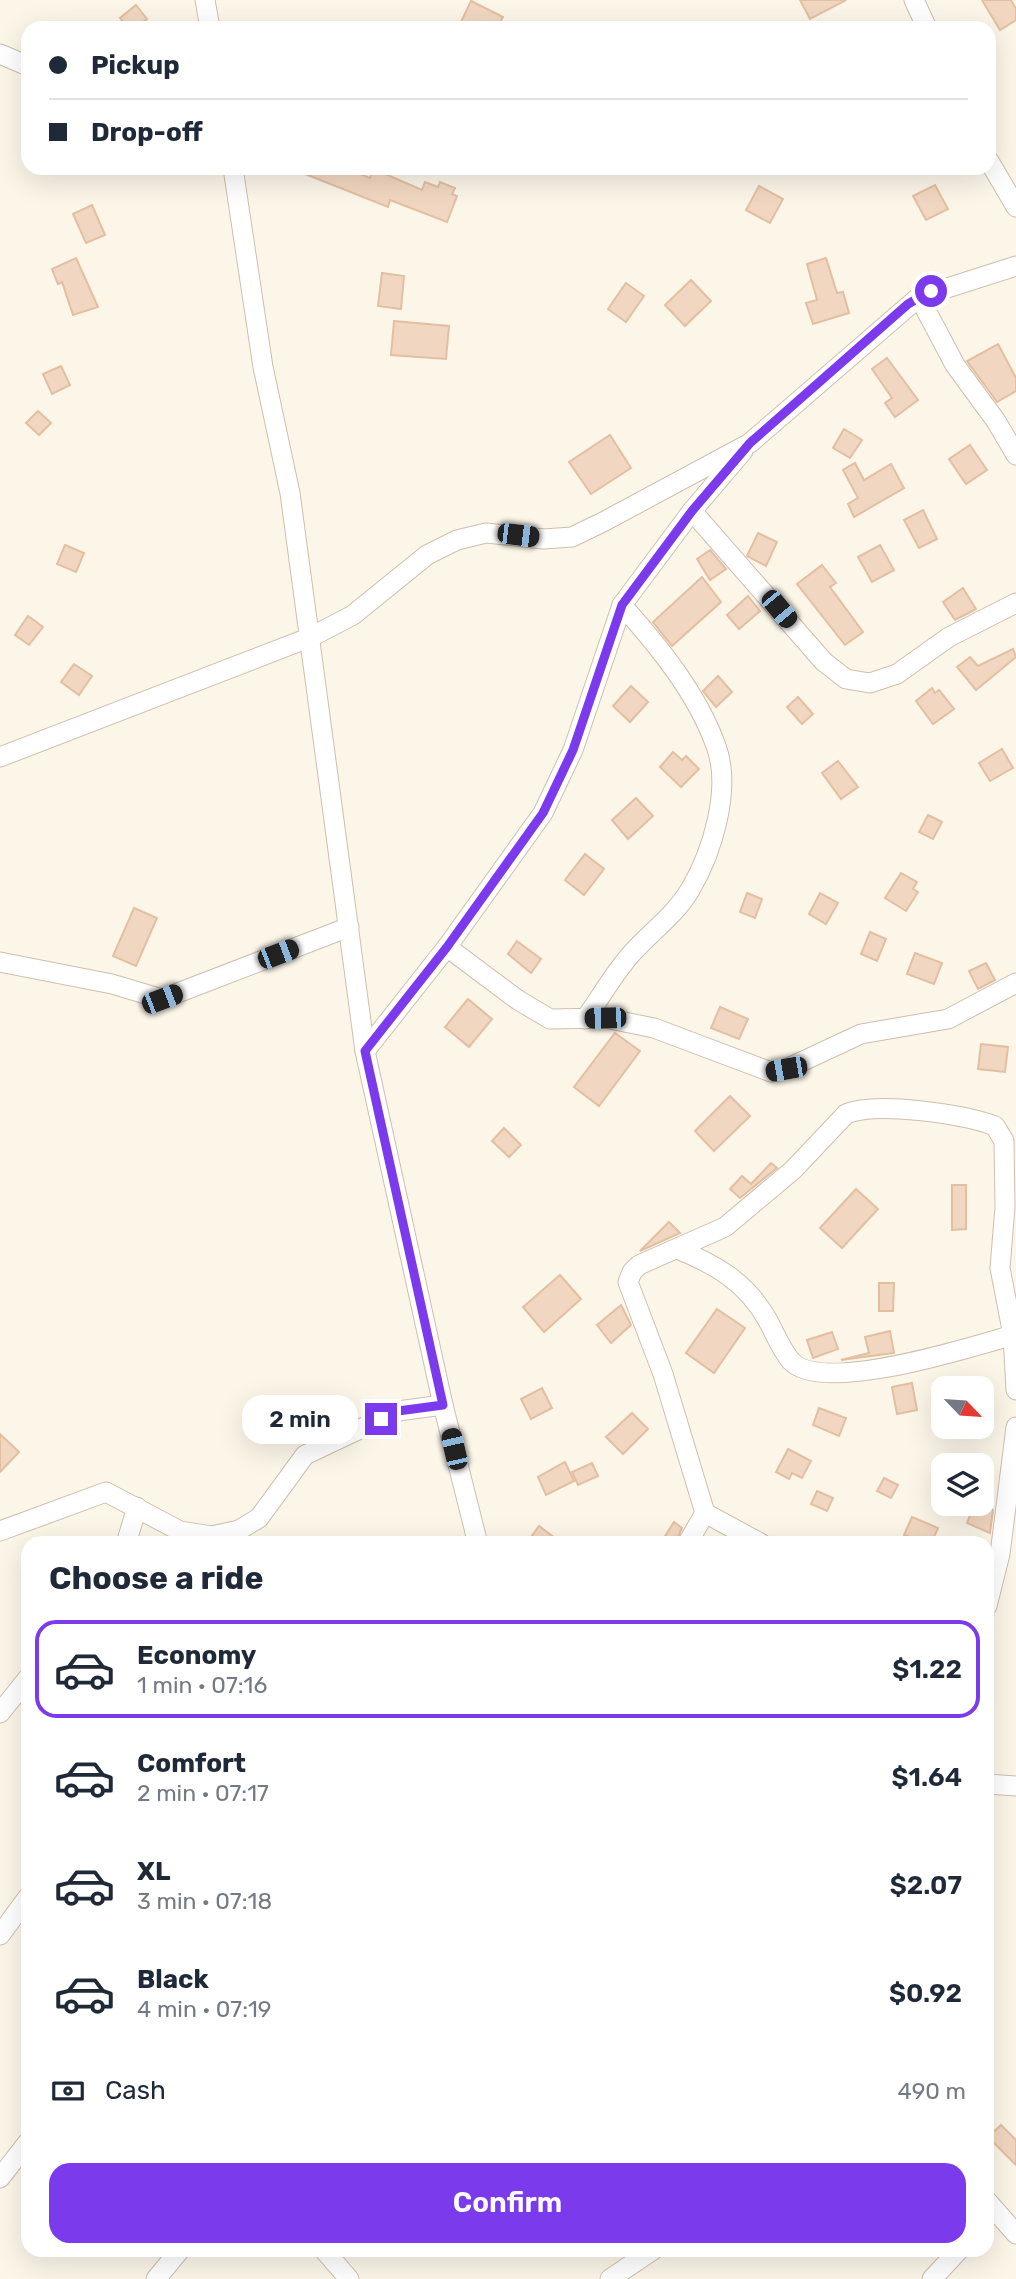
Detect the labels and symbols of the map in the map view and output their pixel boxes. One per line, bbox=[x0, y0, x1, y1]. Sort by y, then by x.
route start bbox=[915, 275, 947, 307]
car bbox=[496, 522, 541, 548]
car bbox=[758, 586, 801, 632]
car bbox=[255, 937, 302, 971]
car bbox=[139, 982, 186, 1016]
car bbox=[584, 1007, 627, 1029]
car bbox=[764, 1055, 809, 1083]
north arrow bbox=[931, 1376, 994, 1438]
callout: 2 min bbox=[241, 1394, 356, 1444]
route end bbox=[365, 1403, 397, 1435]
car bbox=[440, 1426, 469, 1472]

